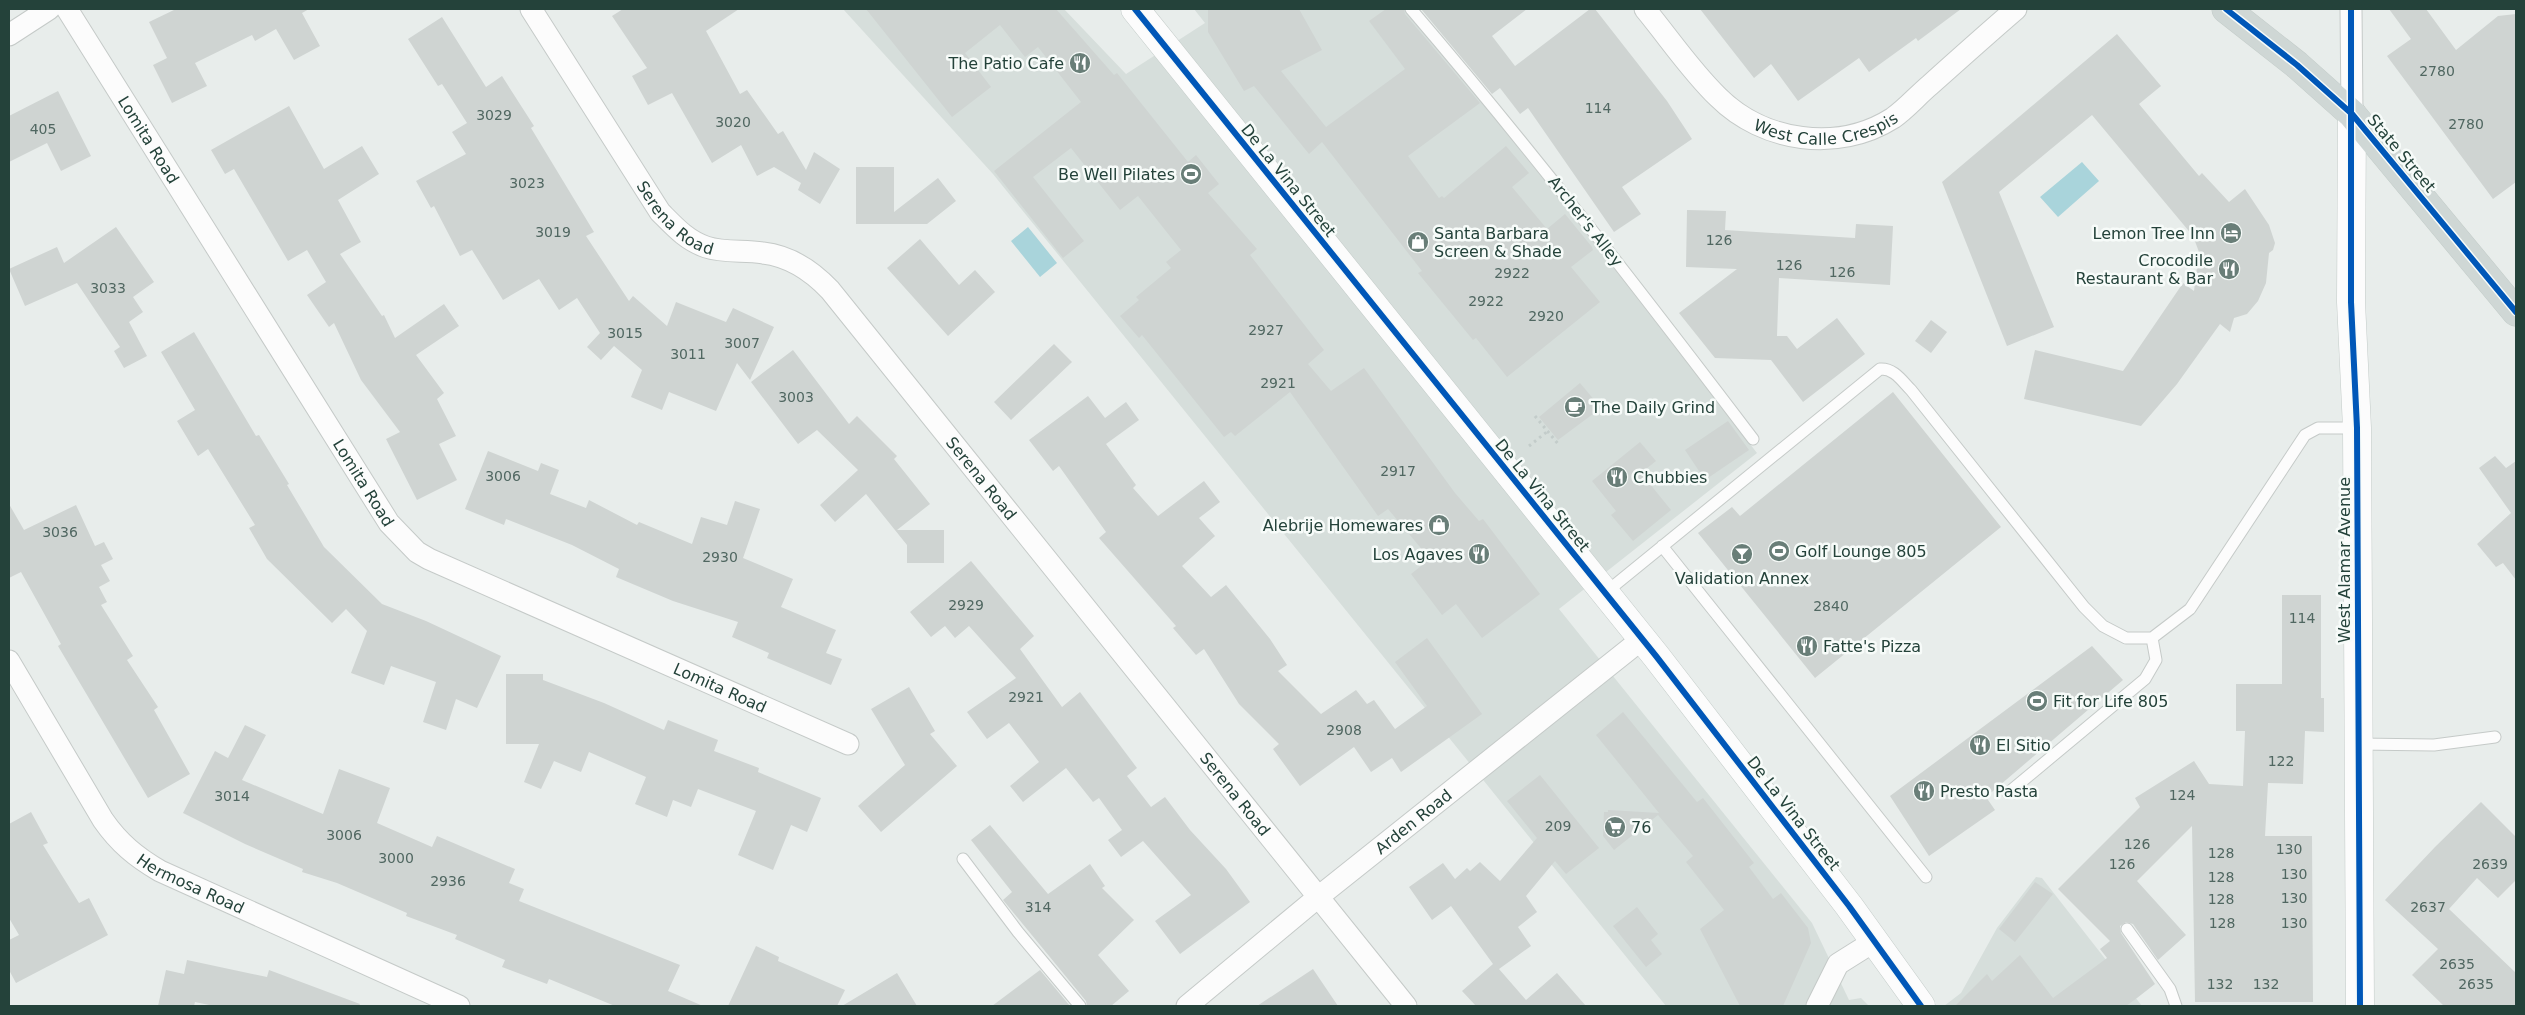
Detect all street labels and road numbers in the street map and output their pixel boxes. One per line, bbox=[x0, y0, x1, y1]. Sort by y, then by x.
street label: Lomita Road bbox=[114, 92, 183, 187]
street label: West Calle Crespis bbox=[1751, 108, 1901, 149]
street label: State Street bbox=[2363, 110, 2440, 196]
street label: De La Vina Street bbox=[1237, 120, 1340, 241]
street label: Archer's Alley bbox=[1544, 172, 1627, 270]
street label: Serena Road bbox=[633, 177, 716, 259]
street label: Serena Road bbox=[942, 433, 1020, 524]
street label: De La Vina Street bbox=[1491, 435, 1594, 556]
street label: Lomita Road bbox=[329, 436, 398, 530]
street label: West Alamar Avenue bbox=[2335, 477, 2354, 643]
street label: Lomita Road bbox=[670, 659, 769, 717]
street label: Serena Road bbox=[1196, 749, 1274, 840]
street label: De La Vina Street bbox=[1743, 752, 1844, 874]
street label: Arden Road bbox=[1371, 785, 1456, 858]
street label: Hermosa Road bbox=[133, 850, 247, 918]

